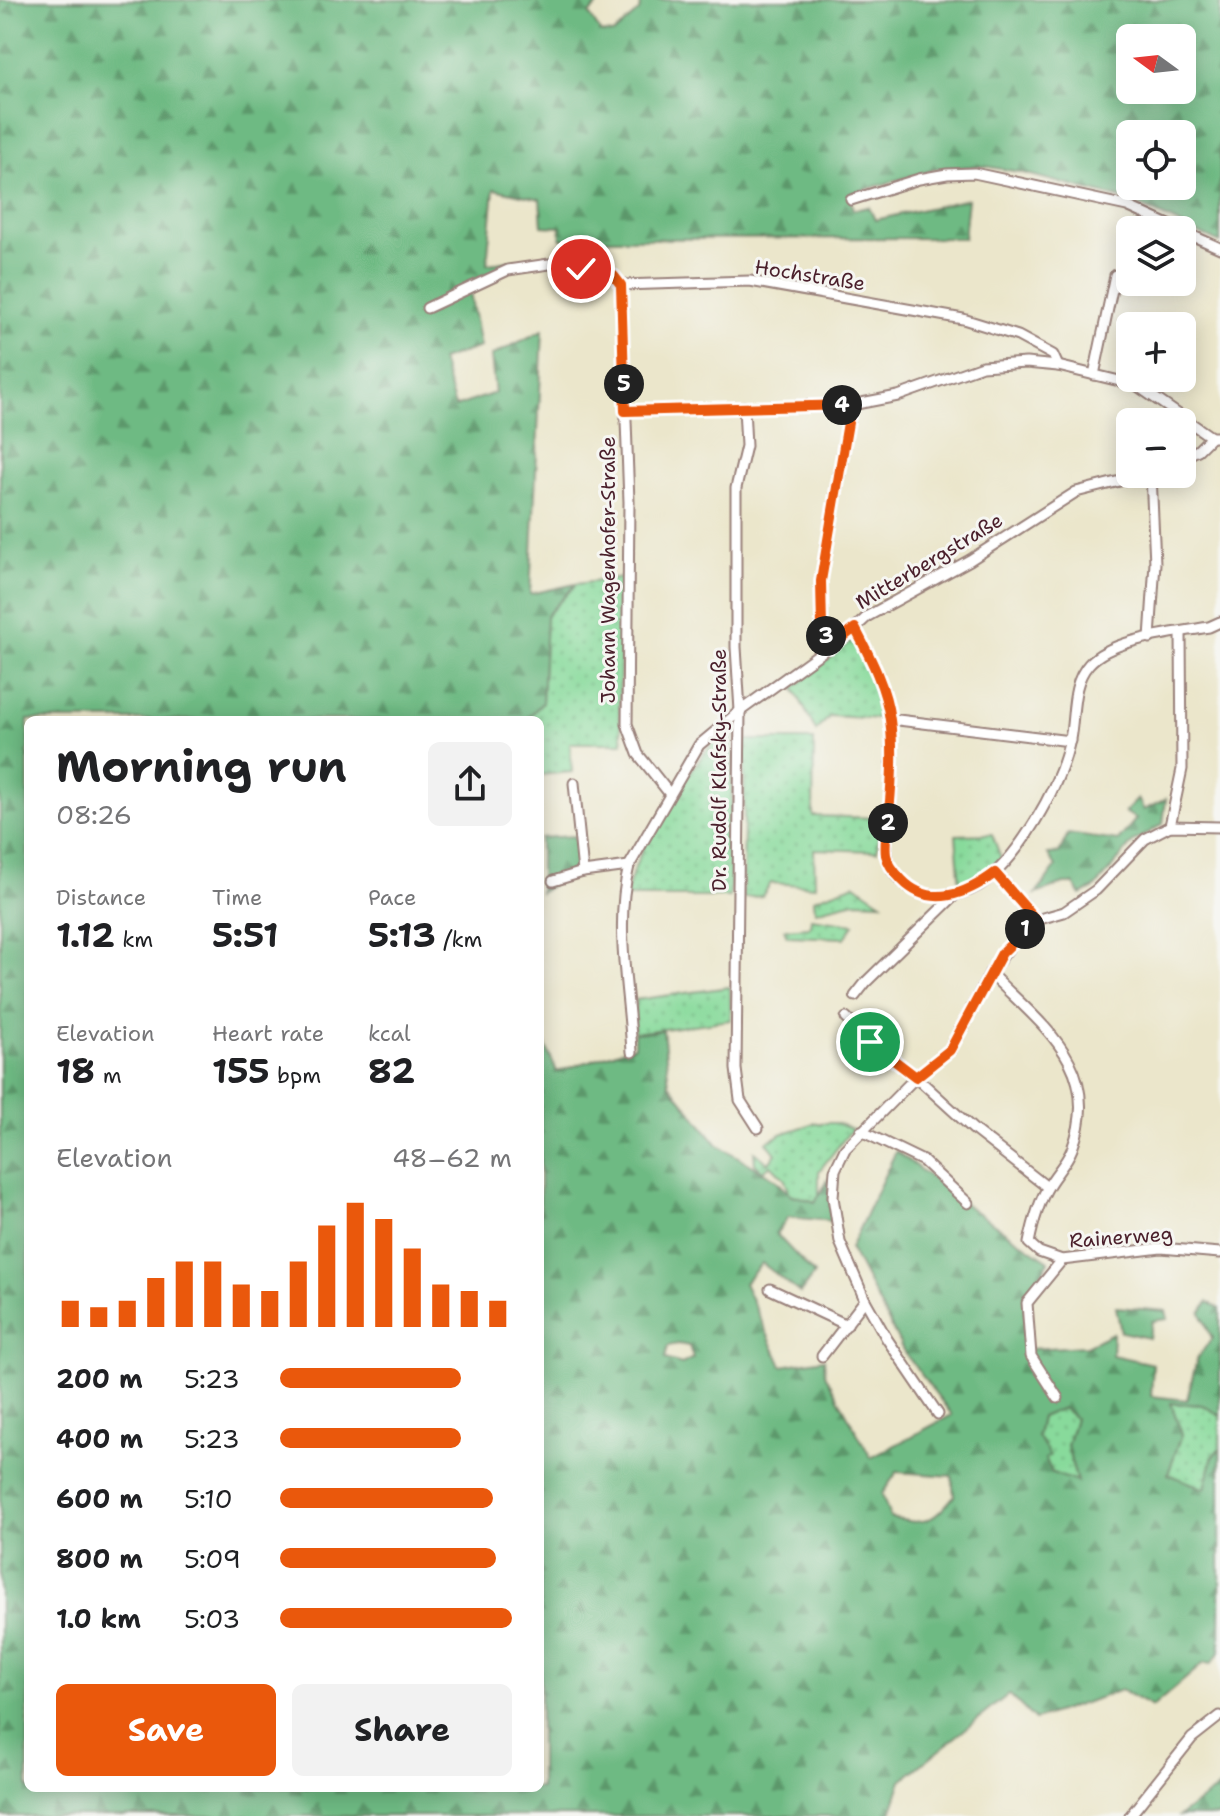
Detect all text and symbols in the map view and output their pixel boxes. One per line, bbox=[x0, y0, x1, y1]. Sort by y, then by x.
north arrow bbox=[1116, 24, 1196, 104]
map controls bbox=[1116, 24, 1196, 488]
button: locate bbox=[1116, 120, 1196, 200]
button: layers bbox=[1116, 216, 1196, 296]
pin bbox=[547, 235, 615, 303]
icon: check bbox=[559, 247, 603, 291]
street label: Hochstraße bbox=[753, 253, 867, 297]
button: + bbox=[1116, 312, 1196, 392]
pin: 5 bbox=[604, 364, 644, 404]
text: 5 bbox=[617, 369, 631, 398]
pin: 4 bbox=[822, 385, 862, 425]
text: 4 bbox=[834, 390, 850, 419]
button: − bbox=[1116, 408, 1196, 488]
street label: Johann Wagenhofer-Straße bbox=[595, 436, 621, 704]
street label: Mitterbergstraße bbox=[851, 507, 1007, 615]
pin: 3 bbox=[806, 616, 846, 656]
text: 3 bbox=[818, 621, 834, 650]
street label: Dr. Rudolf Klafsky-Straße bbox=[706, 649, 732, 891]
text: Morning run bbox=[56, 737, 347, 796]
button: share bbox=[428, 742, 512, 826]
text: 08:26 bbox=[56, 797, 132, 832]
pin: 2 bbox=[868, 803, 908, 843]
text: 2 bbox=[880, 808, 896, 837]
text: Distance bbox=[56, 883, 146, 912]
text: Time bbox=[212, 883, 262, 912]
text: Pace bbox=[368, 883, 416, 912]
pin: 1 bbox=[1005, 909, 1045, 949]
text: 1.12 bbox=[56, 912, 115, 958]
text: 5:51 bbox=[212, 912, 278, 958]
text: 5:13 bbox=[368, 912, 436, 958]
text: 1 bbox=[1020, 914, 1030, 943]
text: km bbox=[115, 925, 153, 954]
text: /km bbox=[436, 925, 483, 954]
pin bbox=[836, 1008, 904, 1076]
text: Elevation bbox=[56, 1019, 154, 1048]
text: Heart rate bbox=[212, 1019, 324, 1048]
text: kcal bbox=[368, 1019, 411, 1048]
icon: arrive bbox=[848, 1020, 892, 1064]
text: 18 bbox=[56, 1048, 95, 1094]
text: 155 bbox=[212, 1048, 270, 1094]
text: 82 bbox=[368, 1048, 415, 1094]
text: m bbox=[95, 1061, 122, 1090]
text: bpm bbox=[270, 1061, 321, 1090]
text: Elevation bbox=[56, 1140, 172, 1175]
text: 48–62 m bbox=[392, 1140, 512, 1175]
street label: Rainerweg bbox=[1068, 1220, 1174, 1254]
text: 200 m bbox=[56, 1361, 143, 1396]
text: 5:23 bbox=[184, 1361, 240, 1396]
text: 400 m bbox=[56, 1421, 143, 1456]
text: 5:23 bbox=[184, 1421, 240, 1456]
text: 600 m bbox=[56, 1481, 143, 1516]
text: 5:10 bbox=[184, 1481, 233, 1516]
text: 800 m bbox=[56, 1541, 143, 1576]
text: 5:09 bbox=[184, 1541, 241, 1576]
text: 1.0 km bbox=[56, 1601, 141, 1636]
text: 5:03 bbox=[184, 1601, 240, 1636]
button: Save bbox=[56, 1684, 276, 1776]
button: Share bbox=[292, 1684, 512, 1776]

